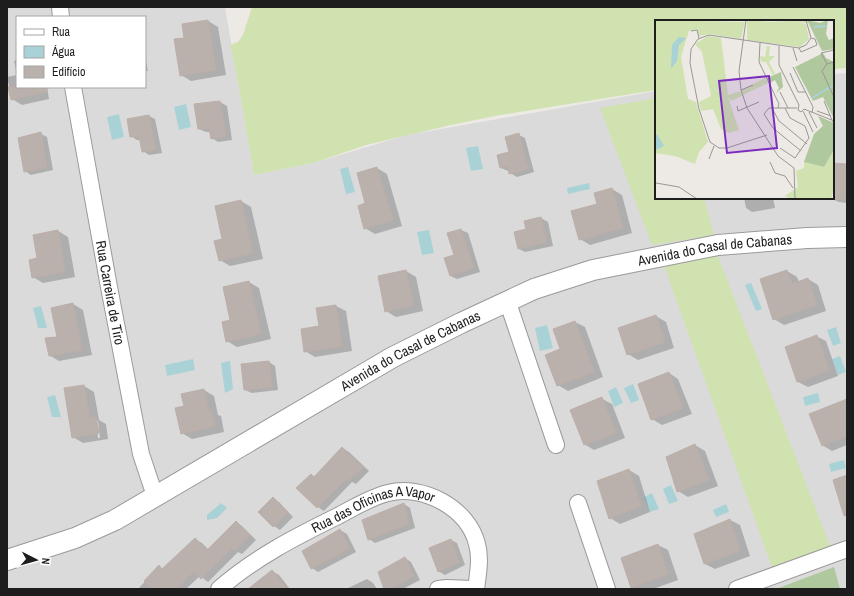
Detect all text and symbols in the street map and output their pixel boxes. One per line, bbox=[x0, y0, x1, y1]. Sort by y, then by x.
legend bbox=[16, 16, 146, 88]
inset map bbox=[655, 20, 834, 199]
text: Rua bbox=[52, 24, 71, 40]
text: Água bbox=[51, 44, 76, 60]
text: Edifício bbox=[52, 64, 85, 80]
street label: Avenida do Casal de Cabanas bbox=[635, 230, 793, 270]
street label: Rua Carreira de Tiro bbox=[92, 239, 129, 346]
street label: Avenida do Casal de Cabanas bbox=[336, 306, 483, 395]
street label: Rua das Oficinas A Vapor bbox=[308, 482, 438, 537]
north arrow bbox=[16, 540, 56, 580]
text: N bbox=[39, 557, 53, 565]

